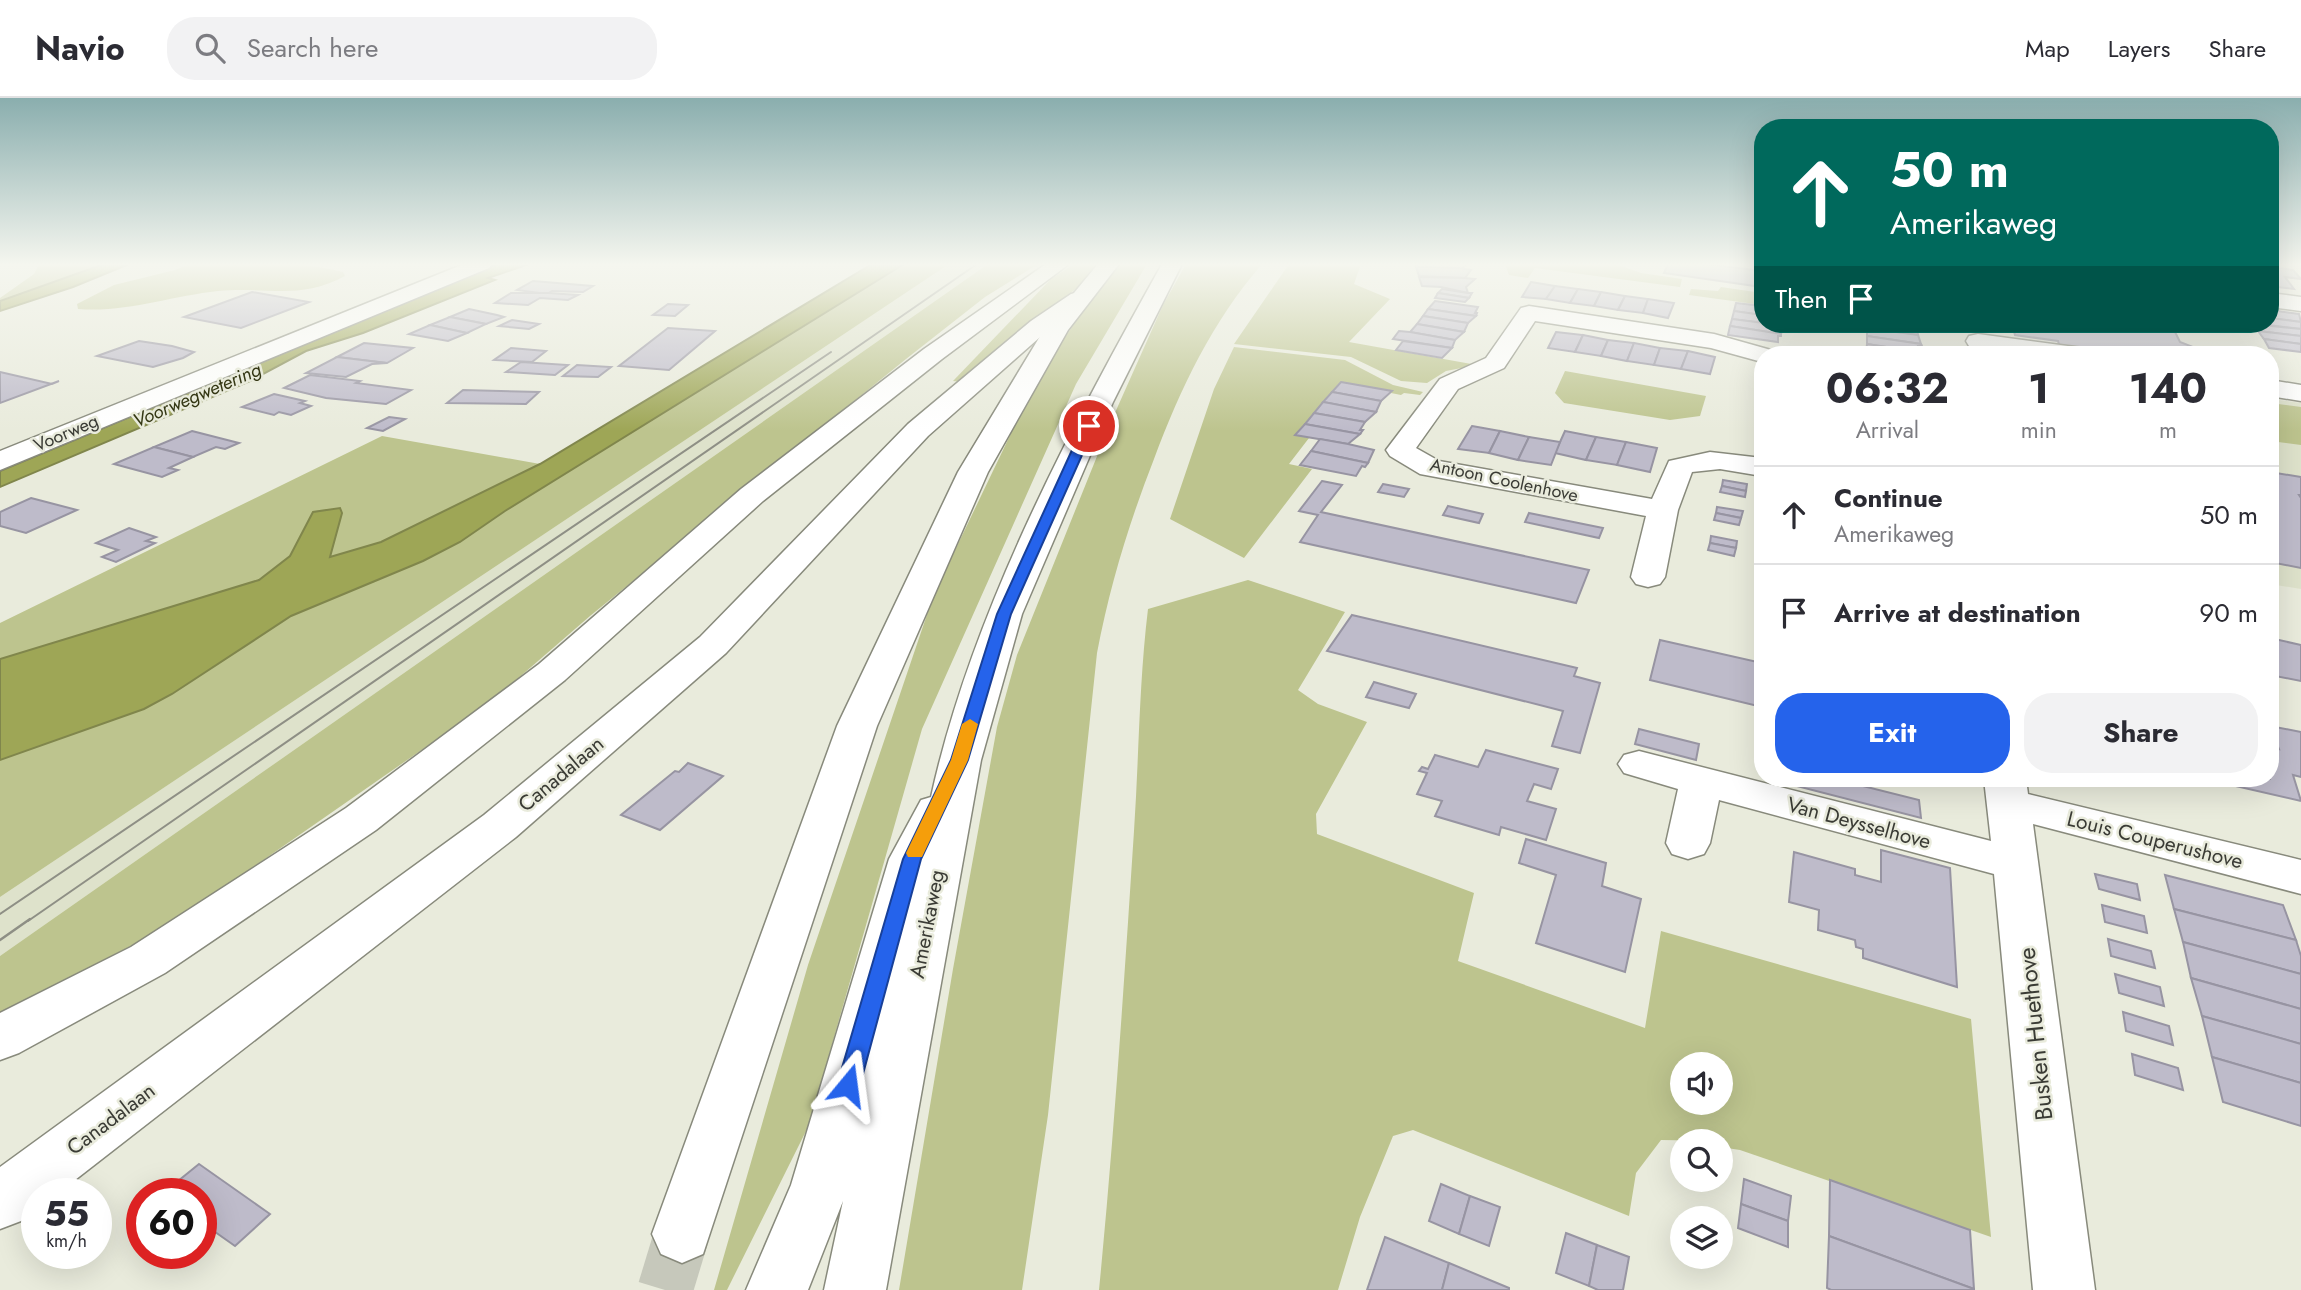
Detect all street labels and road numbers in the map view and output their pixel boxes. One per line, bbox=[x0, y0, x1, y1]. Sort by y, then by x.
street label: Voorweg bbox=[29, 408, 103, 458]
street label: Antoon Coolenhove bbox=[1427, 452, 1581, 508]
street label: Canadalaan bbox=[512, 729, 610, 819]
street label: Van Deysselhove bbox=[1784, 789, 1934, 857]
street label: Louis Couperushove bbox=[2064, 804, 2246, 876]
street label: Amerikaweg bbox=[902, 867, 952, 981]
street label: Busken Huethove bbox=[2009, 946, 2061, 1122]
street label: Canadalaan bbox=[61, 1076, 161, 1162]

